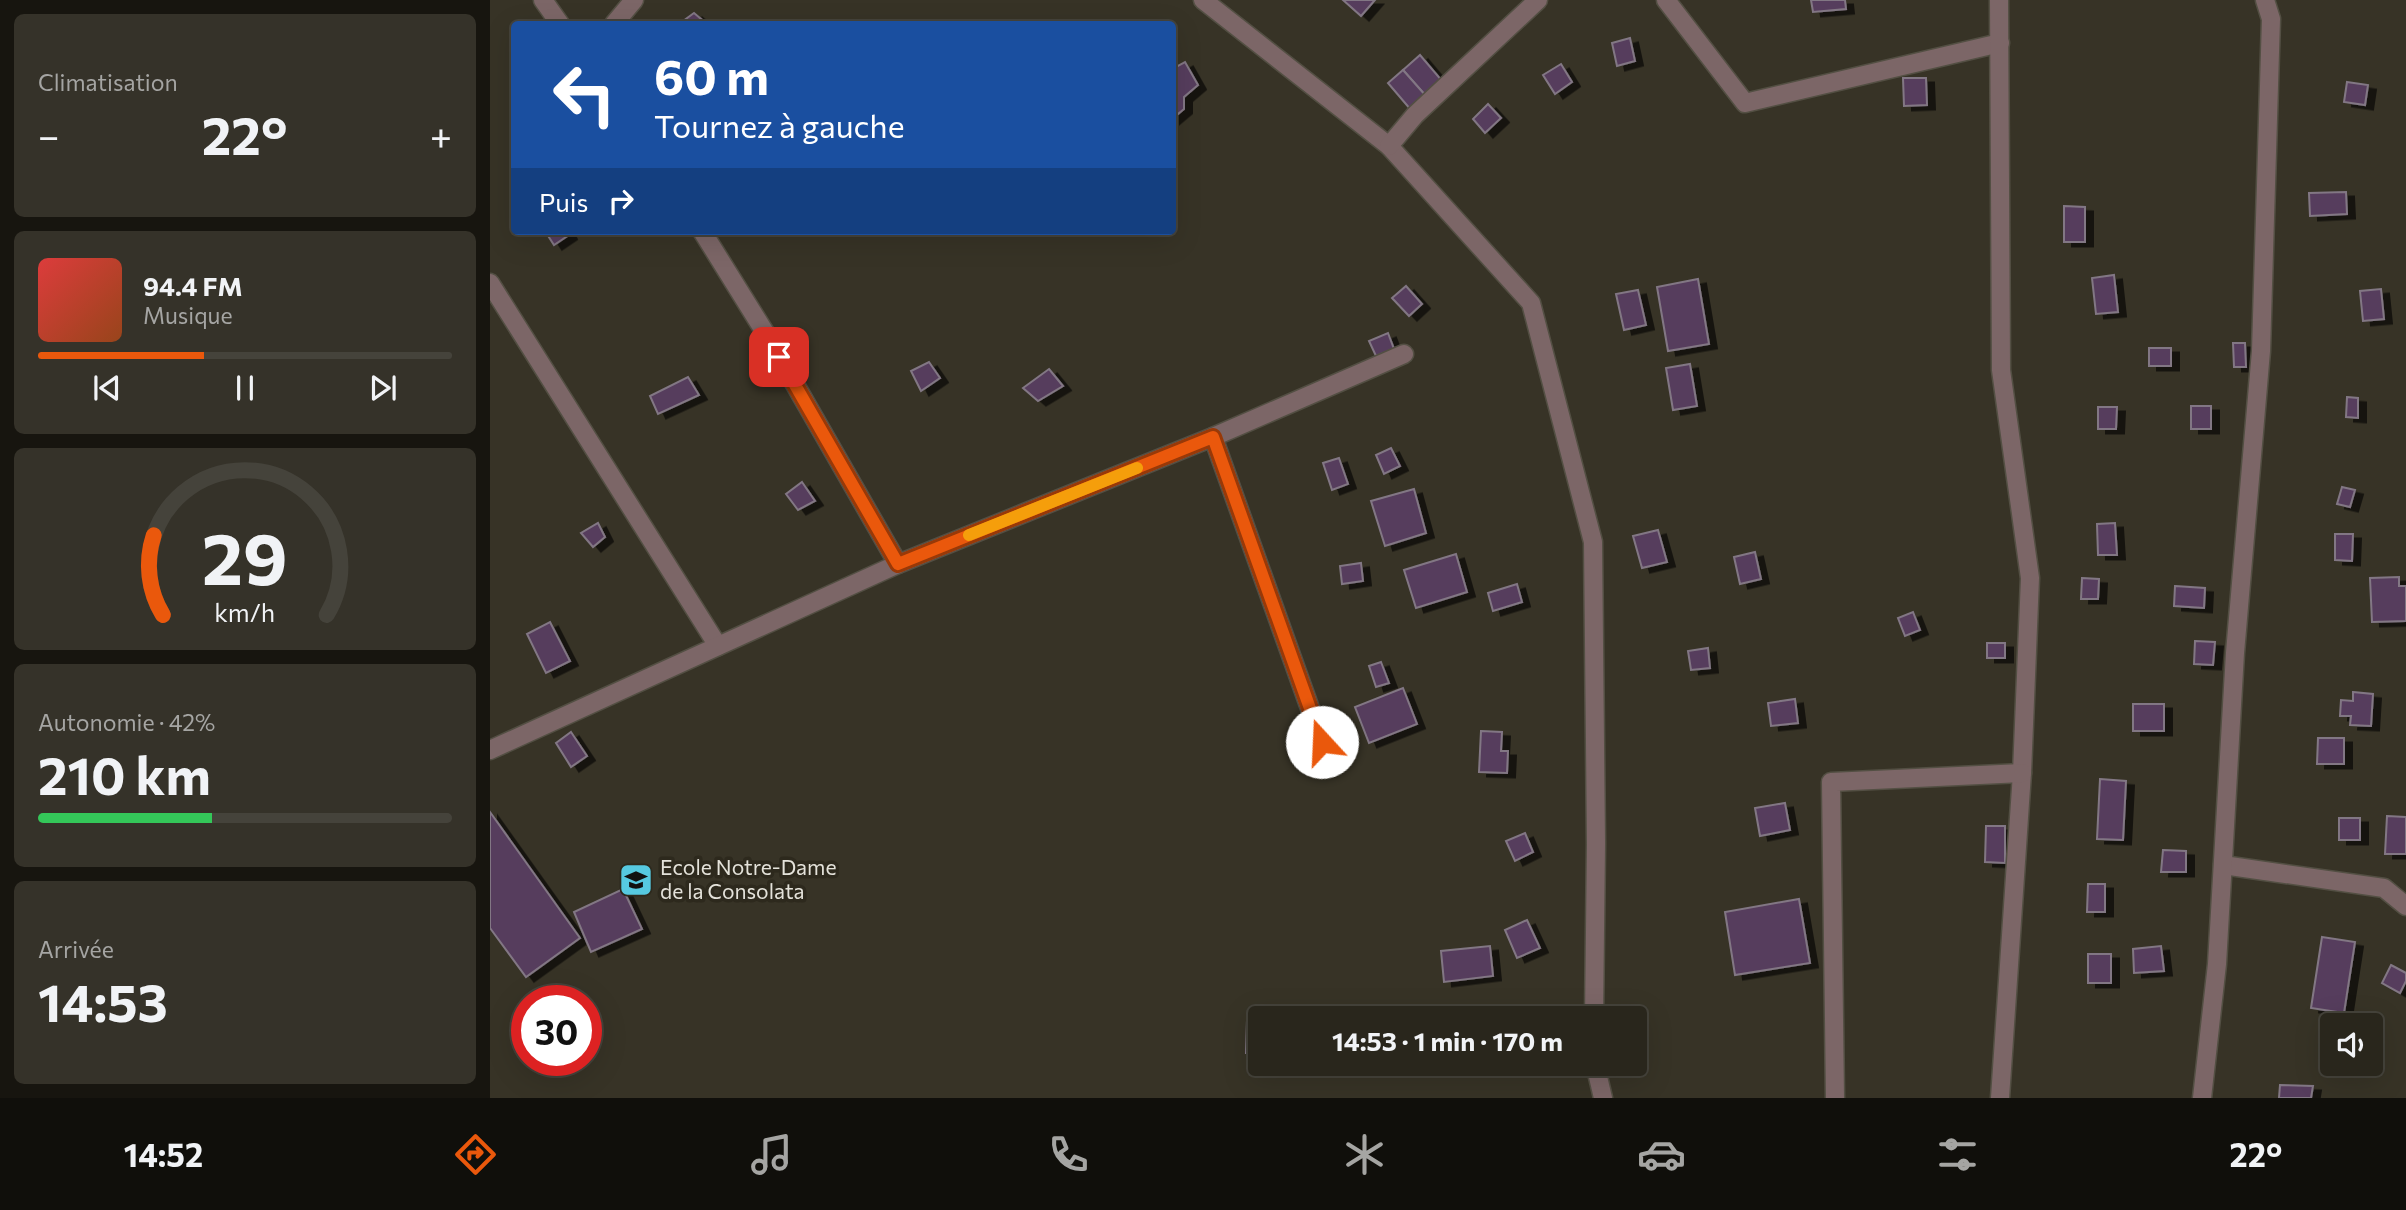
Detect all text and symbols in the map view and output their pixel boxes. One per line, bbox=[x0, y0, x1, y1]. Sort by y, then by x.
text: 60 m bbox=[654, 45, 769, 105]
icon: left bbox=[539, 49, 630, 140]
text: Climatisation bbox=[38, 68, 178, 96]
text: 22° bbox=[202, 102, 287, 166]
text: Tournez à gauche bbox=[654, 105, 905, 145]
text: − bbox=[38, 111, 60, 158]
text: + bbox=[430, 111, 452, 158]
icon: right bbox=[602, 182, 640, 220]
text: Puis bbox=[539, 186, 588, 217]
text: 94.4 FM bbox=[143, 270, 243, 301]
text: Musique bbox=[143, 301, 233, 329]
pin bbox=[749, 327, 809, 387]
icon: arrive bbox=[760, 338, 798, 376]
icon: previous bbox=[88, 369, 126, 407]
icon: pause bbox=[226, 369, 264, 407]
icon: next bbox=[364, 369, 402, 407]
text: 29 bbox=[202, 511, 288, 600]
text: km/h bbox=[215, 597, 275, 627]
position arrow bbox=[1285, 705, 1359, 779]
text: Autonomie · 42% bbox=[38, 708, 215, 736]
text: 210 km bbox=[38, 742, 211, 806]
place label: Ecole Notre-Dame de la Consolata bbox=[660, 854, 837, 903]
school or university icon: Ecole Notre-Dame de la Consolata bbox=[617, 861, 655, 899]
text: Arrivée bbox=[38, 935, 114, 963]
text: 14:53 bbox=[38, 969, 168, 1033]
speed limit sign: 30 bbox=[511, 985, 602, 1076]
map controls bbox=[2320, 1013, 2383, 1076]
button: sound bbox=[2320, 1013, 2383, 1076]
text: 14:53 · 1 min · 170 m bbox=[1332, 1025, 1563, 1056]
icon: directions bbox=[451, 1130, 500, 1179]
icon: music bbox=[747, 1130, 796, 1179]
icon: phone bbox=[1044, 1130, 1093, 1179]
icon: climate bbox=[1340, 1130, 1389, 1179]
icon: car bbox=[1637, 1130, 1686, 1179]
icon: filters bbox=[1933, 1130, 1982, 1179]
text: 14:52 bbox=[124, 1134, 203, 1174]
text: 22° bbox=[2229, 1134, 2282, 1174]

